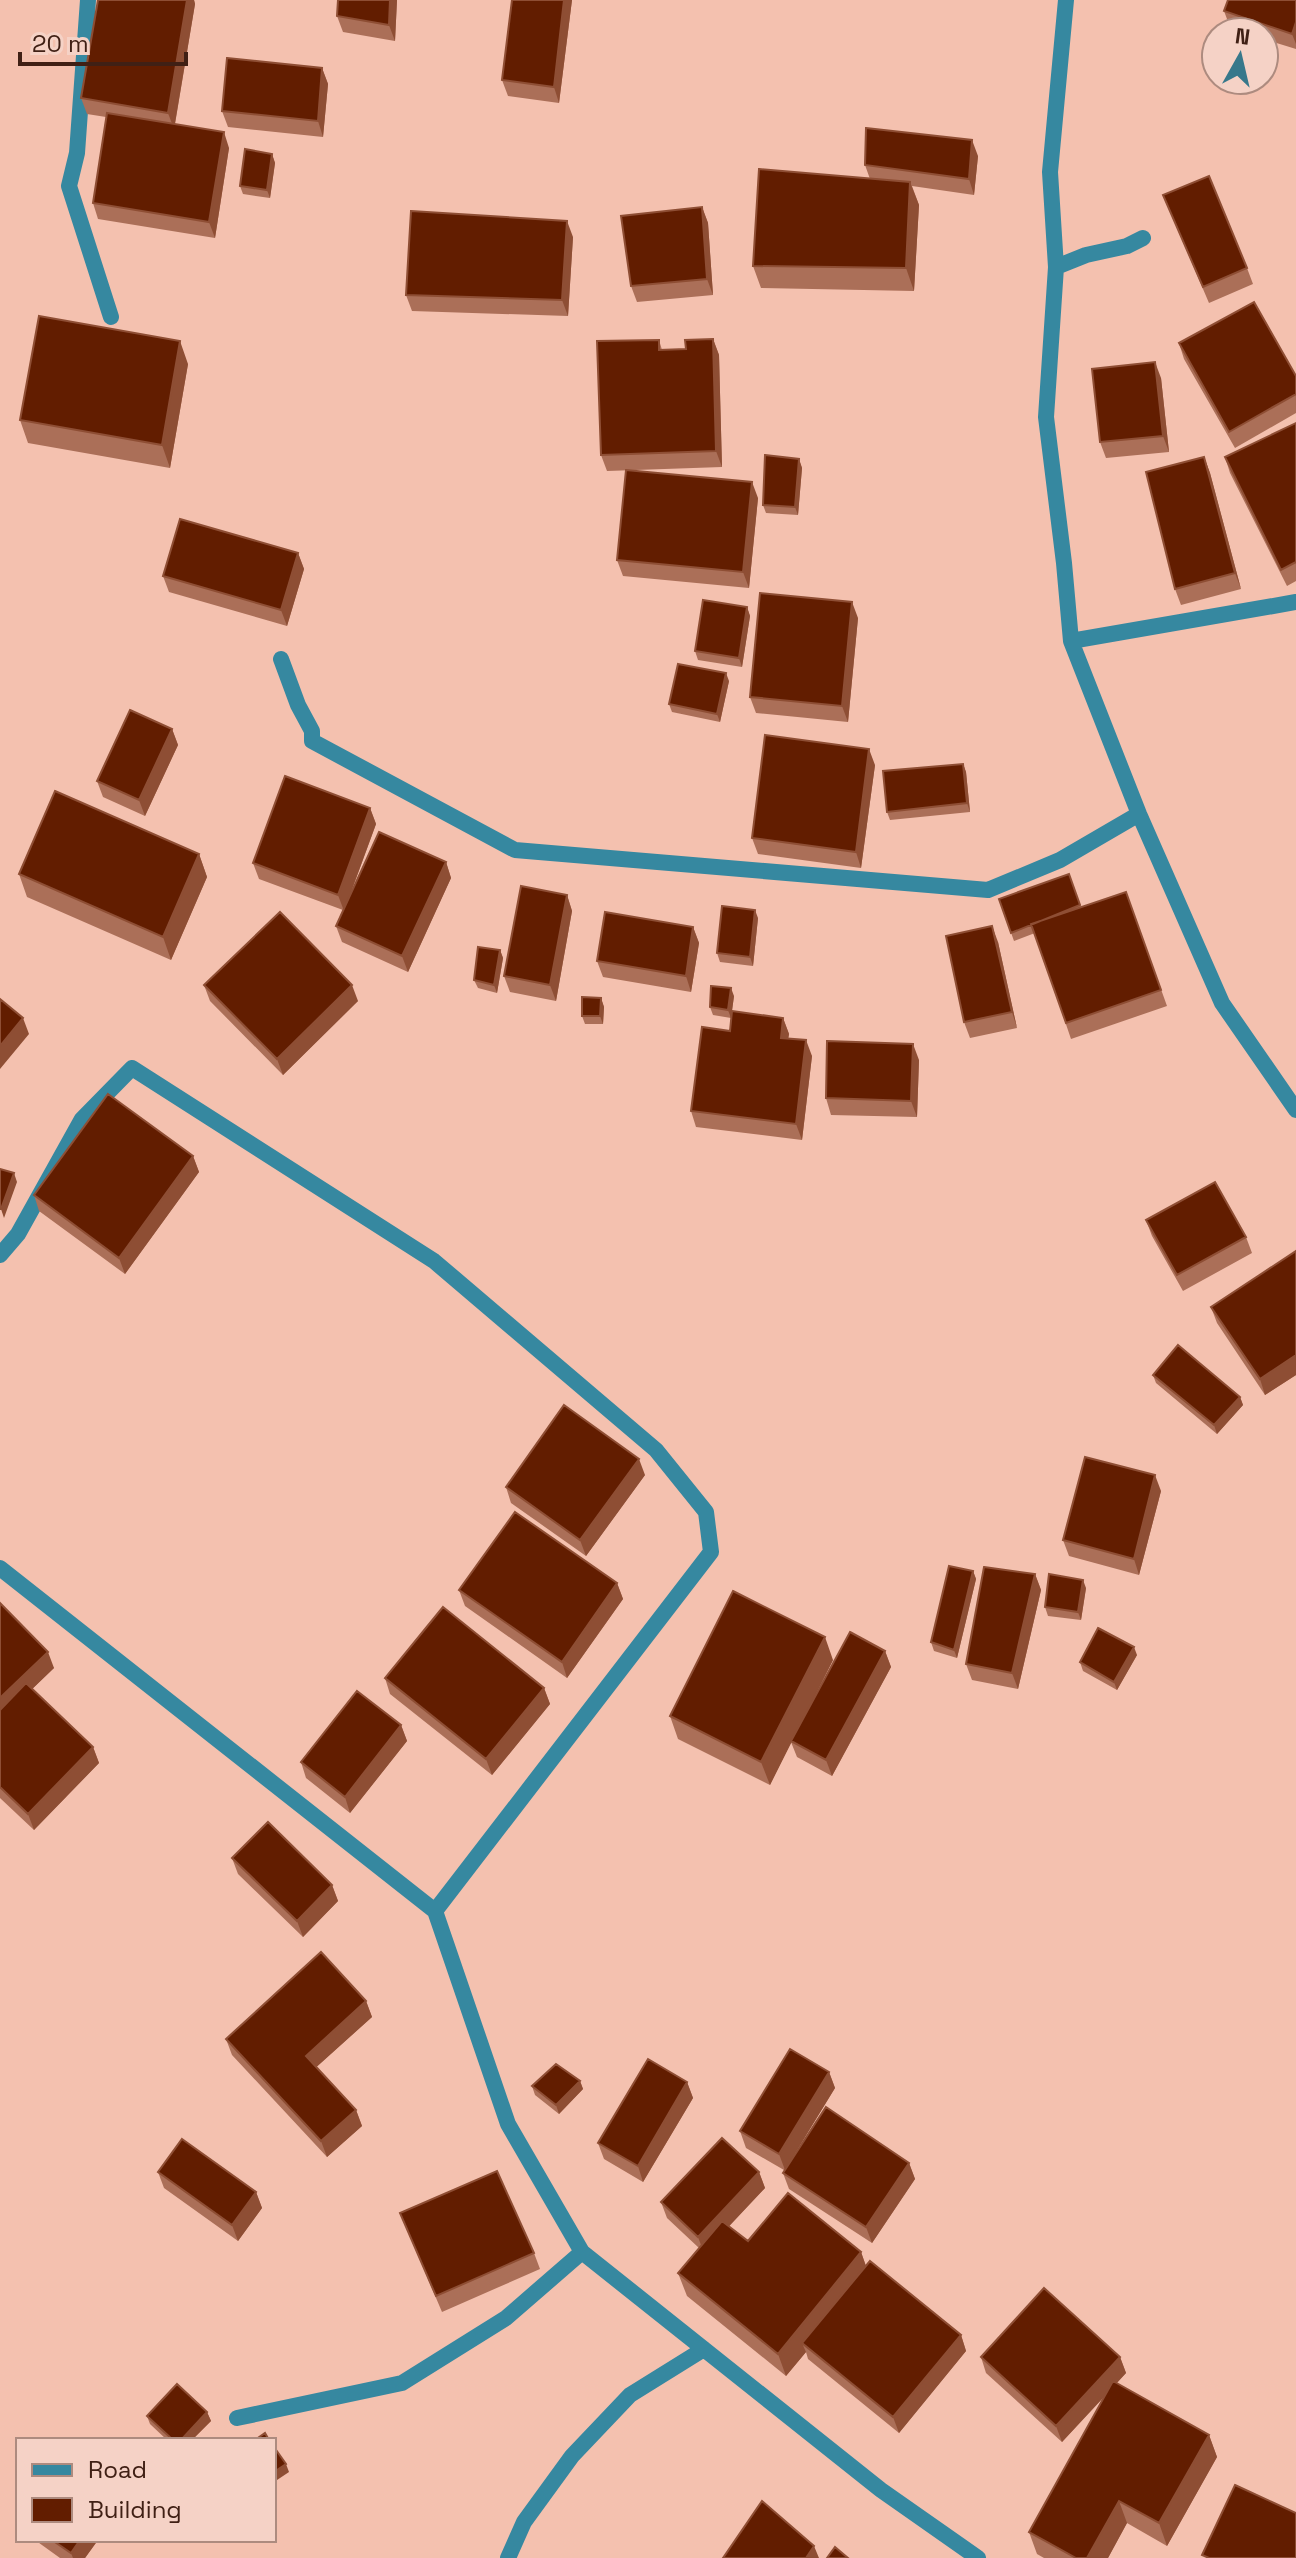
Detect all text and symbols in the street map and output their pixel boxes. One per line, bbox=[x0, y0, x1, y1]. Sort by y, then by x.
scale bar bbox=[20, 16, 186, 66]
north arrow bbox=[1200, 16, 1280, 96]
text: N bbox=[1234, 21, 1252, 51]
text: 20 m bbox=[32, 28, 89, 59]
legend bbox=[16, 2438, 276, 2542]
text: Road bbox=[88, 2454, 147, 2485]
text: Building bbox=[88, 2494, 182, 2525]

